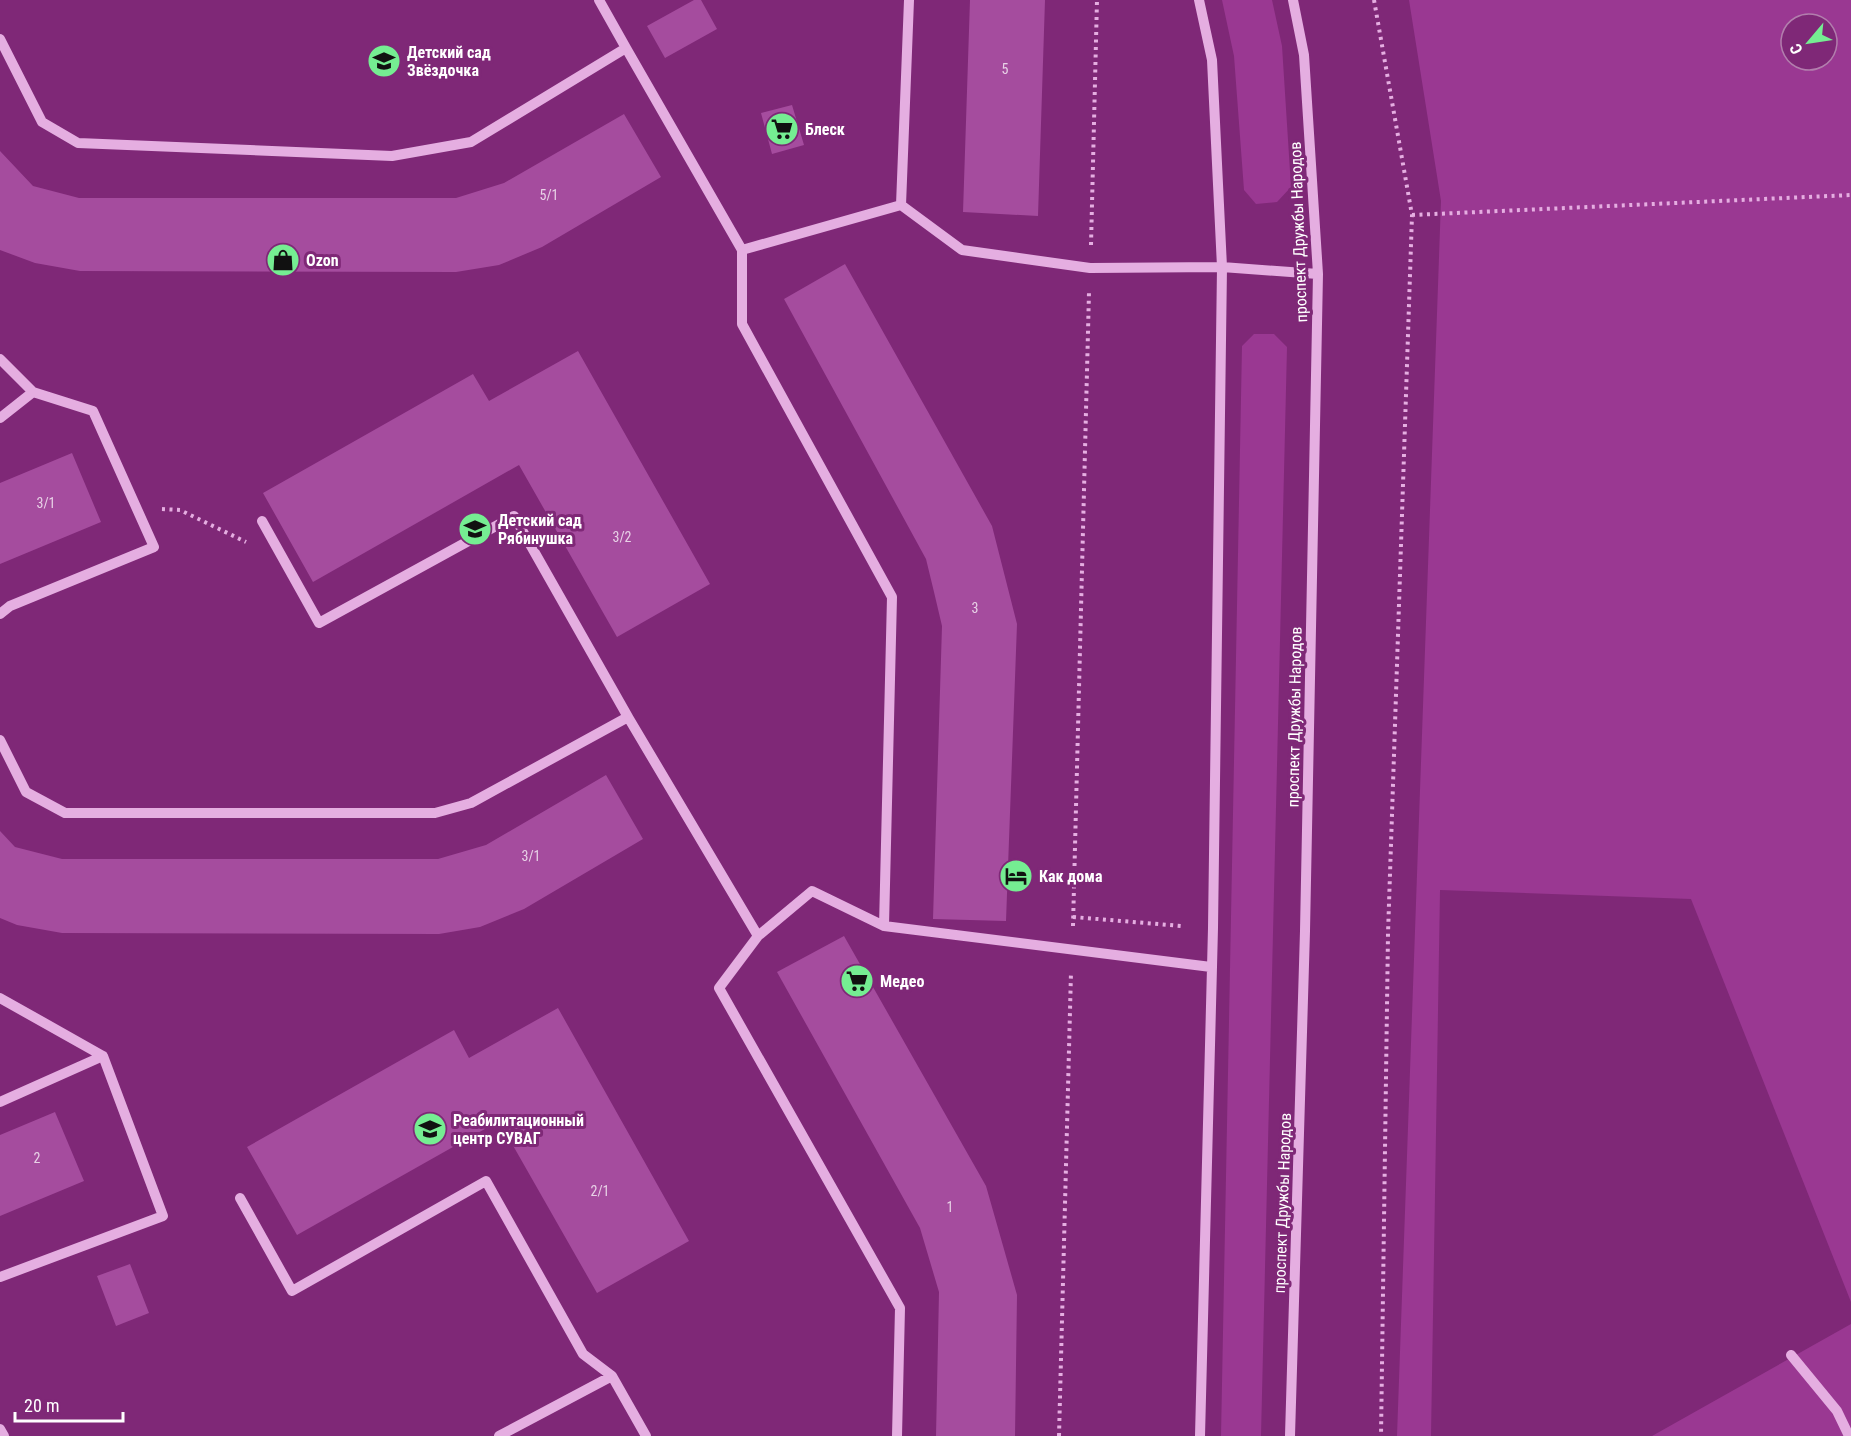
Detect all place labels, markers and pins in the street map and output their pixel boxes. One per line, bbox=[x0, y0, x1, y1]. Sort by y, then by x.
school or university icon: Детский сад Звёздочка bbox=[366, 43, 402, 79]
place label: Детский сад Звёздочка bbox=[407, 43, 491, 80]
supermarket icon: Блеск bbox=[764, 111, 800, 147]
place label: Блеск bbox=[805, 120, 845, 139]
shop icon: Ozon bbox=[265, 242, 301, 278]
place label: Ozon bbox=[306, 251, 339, 270]
school or university icon: Детский сад Рябинушка bbox=[457, 511, 493, 547]
place label: Детский сад Рябинушка bbox=[498, 511, 582, 548]
hotel icon: Как дома bbox=[998, 858, 1034, 894]
place label: Как дома bbox=[1039, 867, 1103, 886]
supermarket icon: Медео bbox=[839, 963, 875, 999]
place label: Медео bbox=[880, 972, 924, 991]
school or university icon: Реабилитационный центр СУВАГ bbox=[412, 1111, 448, 1147]
place label: Реабилитационный центр СУВАГ bbox=[453, 1111, 584, 1148]

